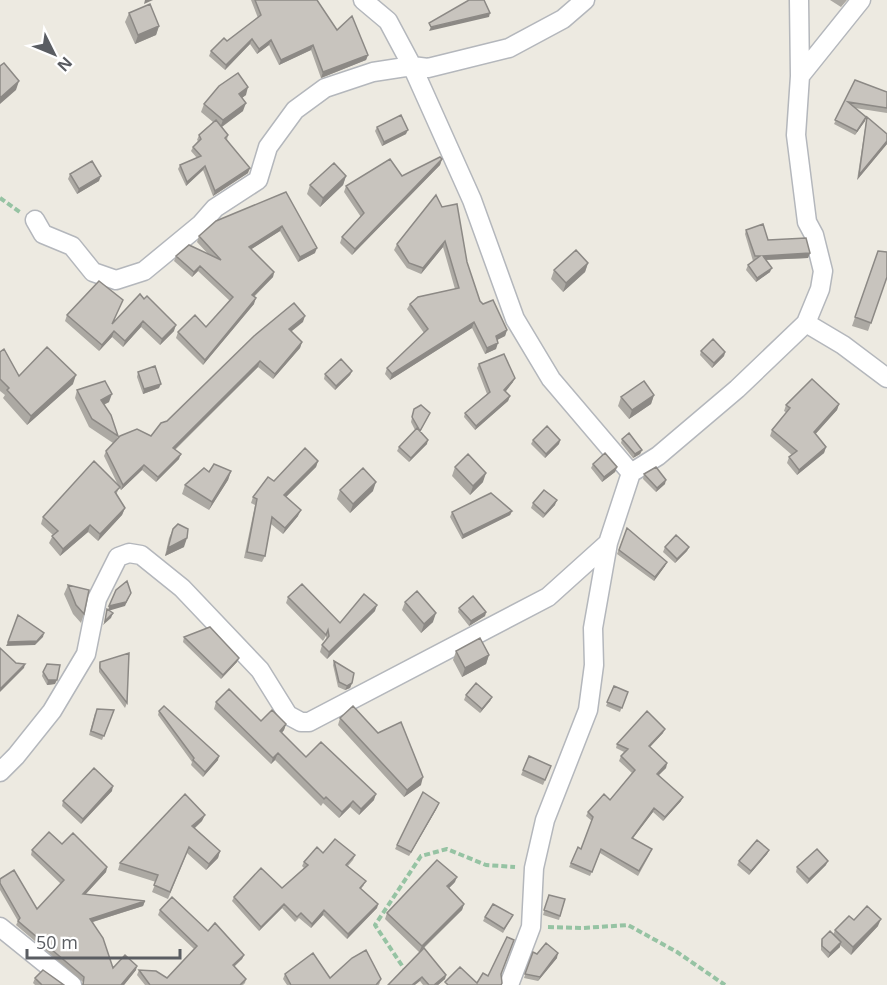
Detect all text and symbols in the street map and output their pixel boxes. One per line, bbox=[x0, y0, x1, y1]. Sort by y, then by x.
north arrow bbox=[24, 24, 84, 84]
text: N bbox=[52, 52, 77, 76]
scale bar bbox=[27, 922, 180, 960]
text: 50 m bbox=[36, 930, 78, 954]

